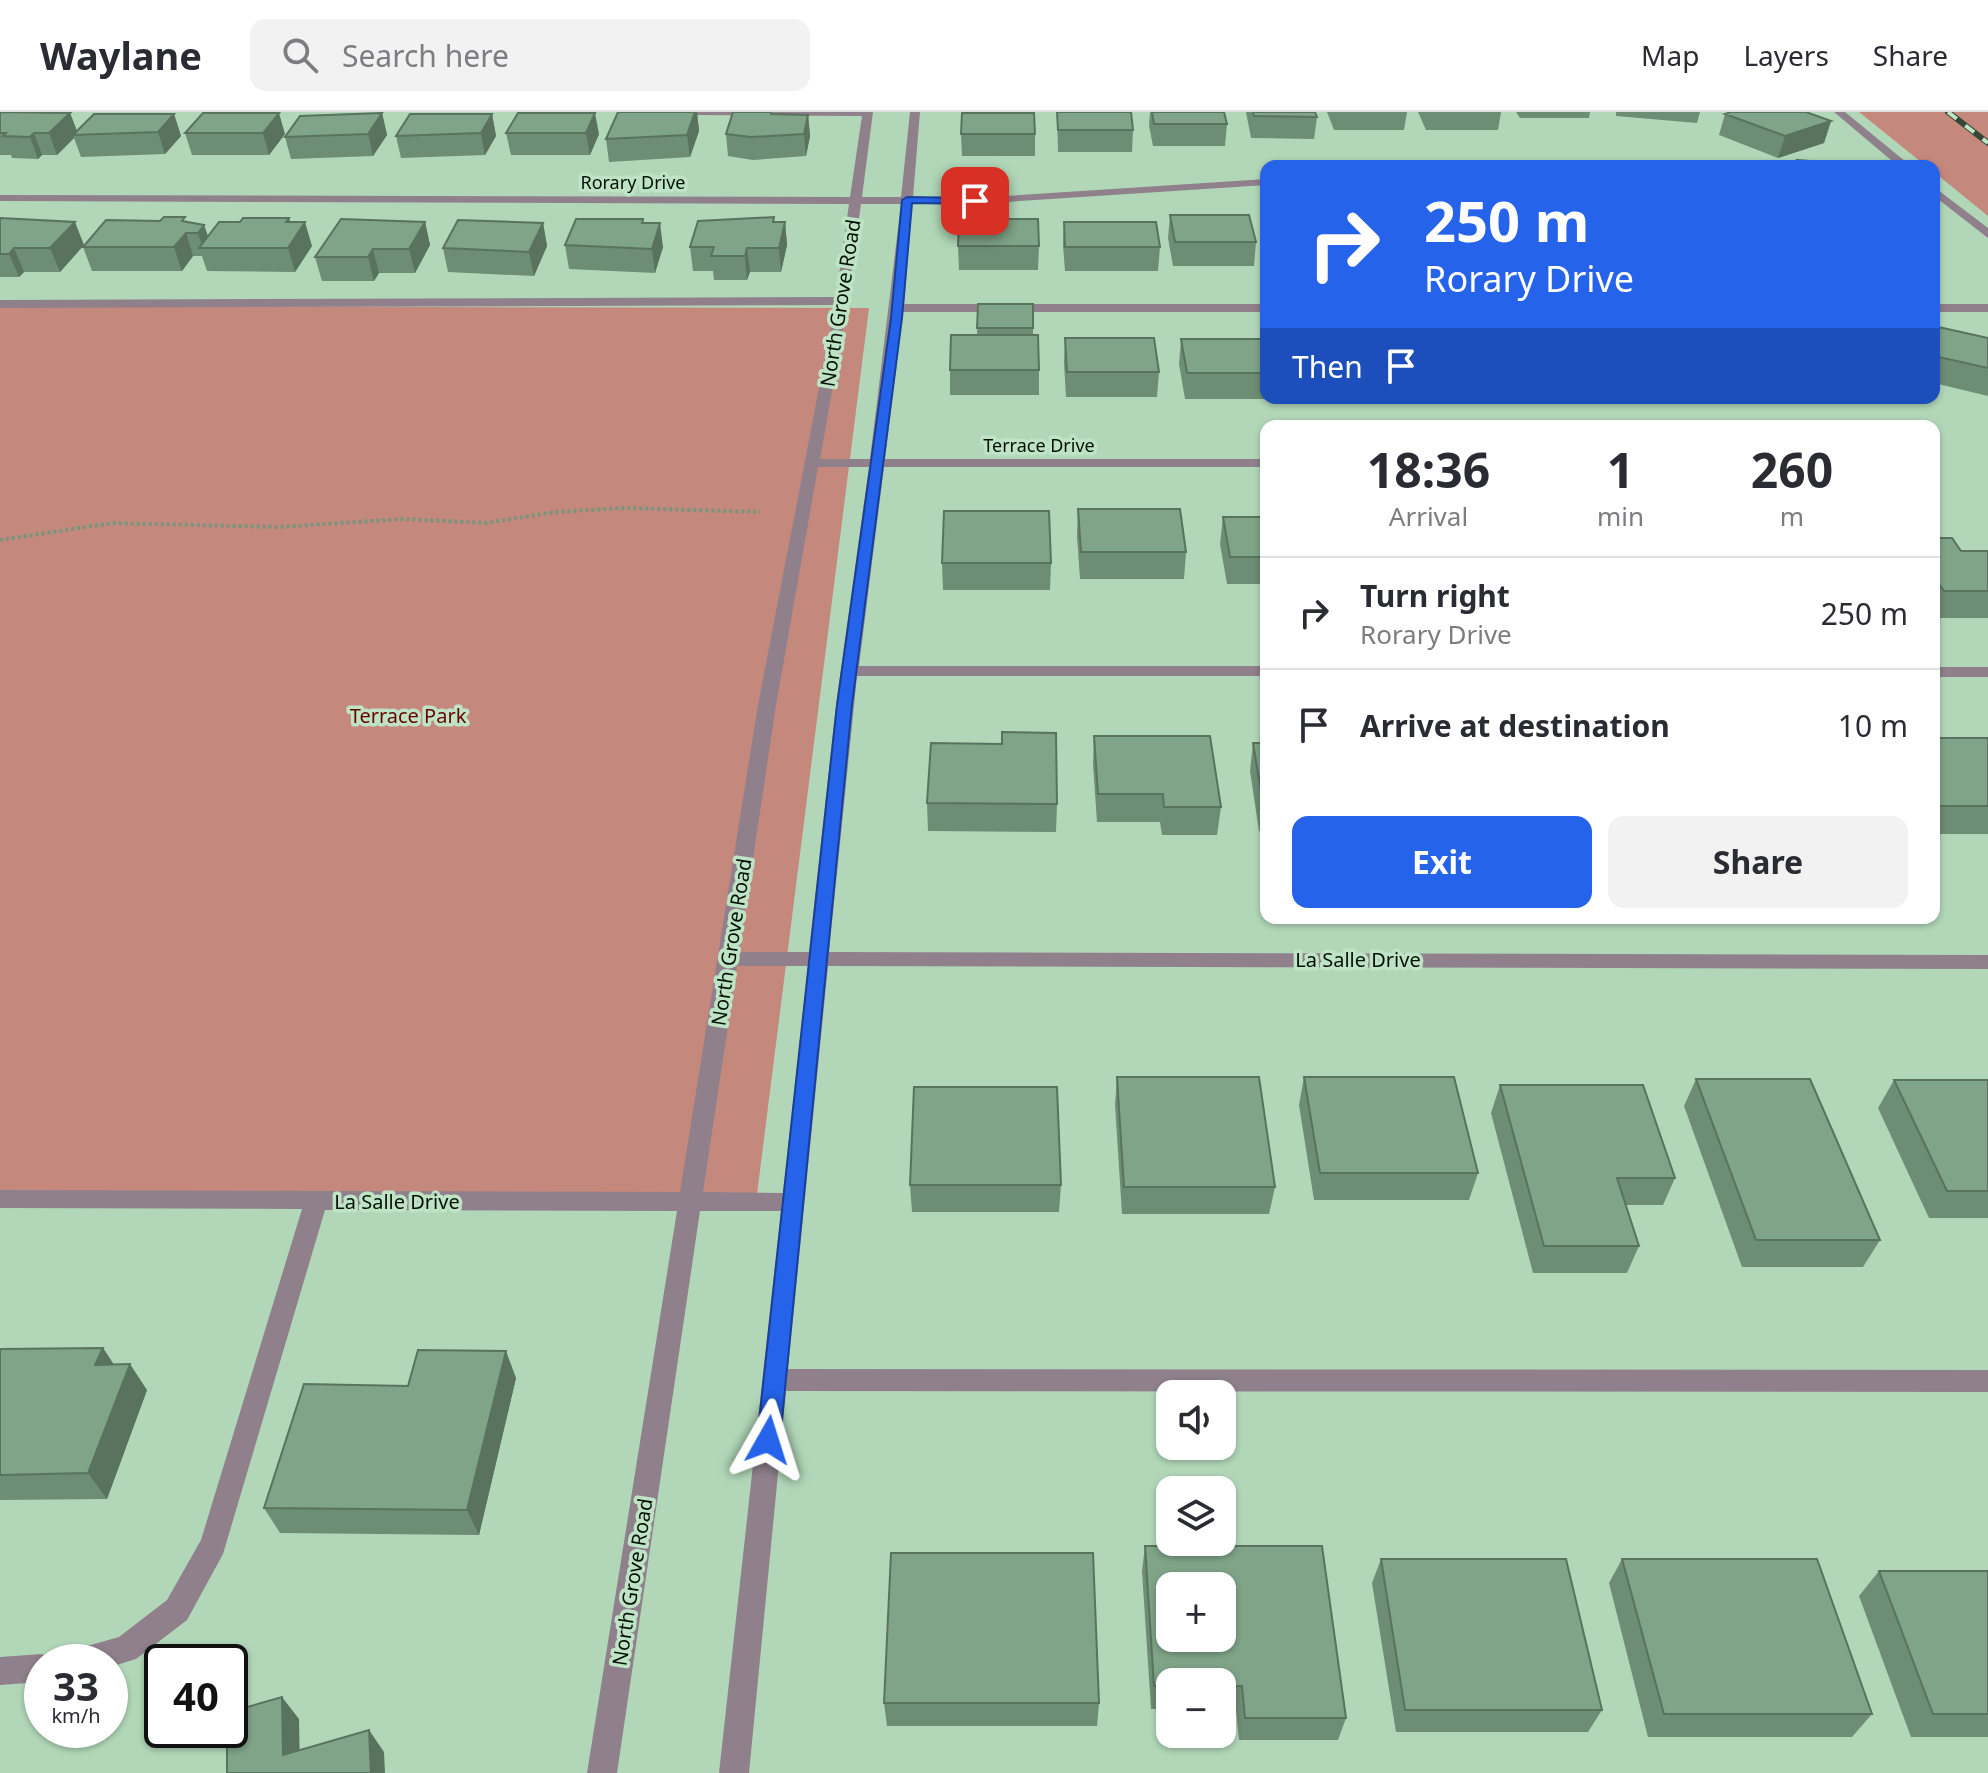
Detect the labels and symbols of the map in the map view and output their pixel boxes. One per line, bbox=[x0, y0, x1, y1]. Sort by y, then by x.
pin bbox=[941, 167, 1009, 235]
street label: Rorary Drive bbox=[580, 170, 686, 194]
street label: North Grove Road bbox=[813, 217, 867, 389]
street label: Terrace Drive bbox=[983, 433, 1095, 457]
park label: Terrace Park bbox=[350, 702, 467, 729]
street label: North Grove Road bbox=[704, 856, 758, 1028]
street label: La Salle Drive bbox=[1295, 946, 1421, 973]
street label: La Salle Drive bbox=[334, 1188, 460, 1215]
position arrow bbox=[726, 1398, 810, 1482]
street label: North Grove Road bbox=[605, 1496, 659, 1668]
speed limit sign: 40 bbox=[144, 1644, 248, 1748]

